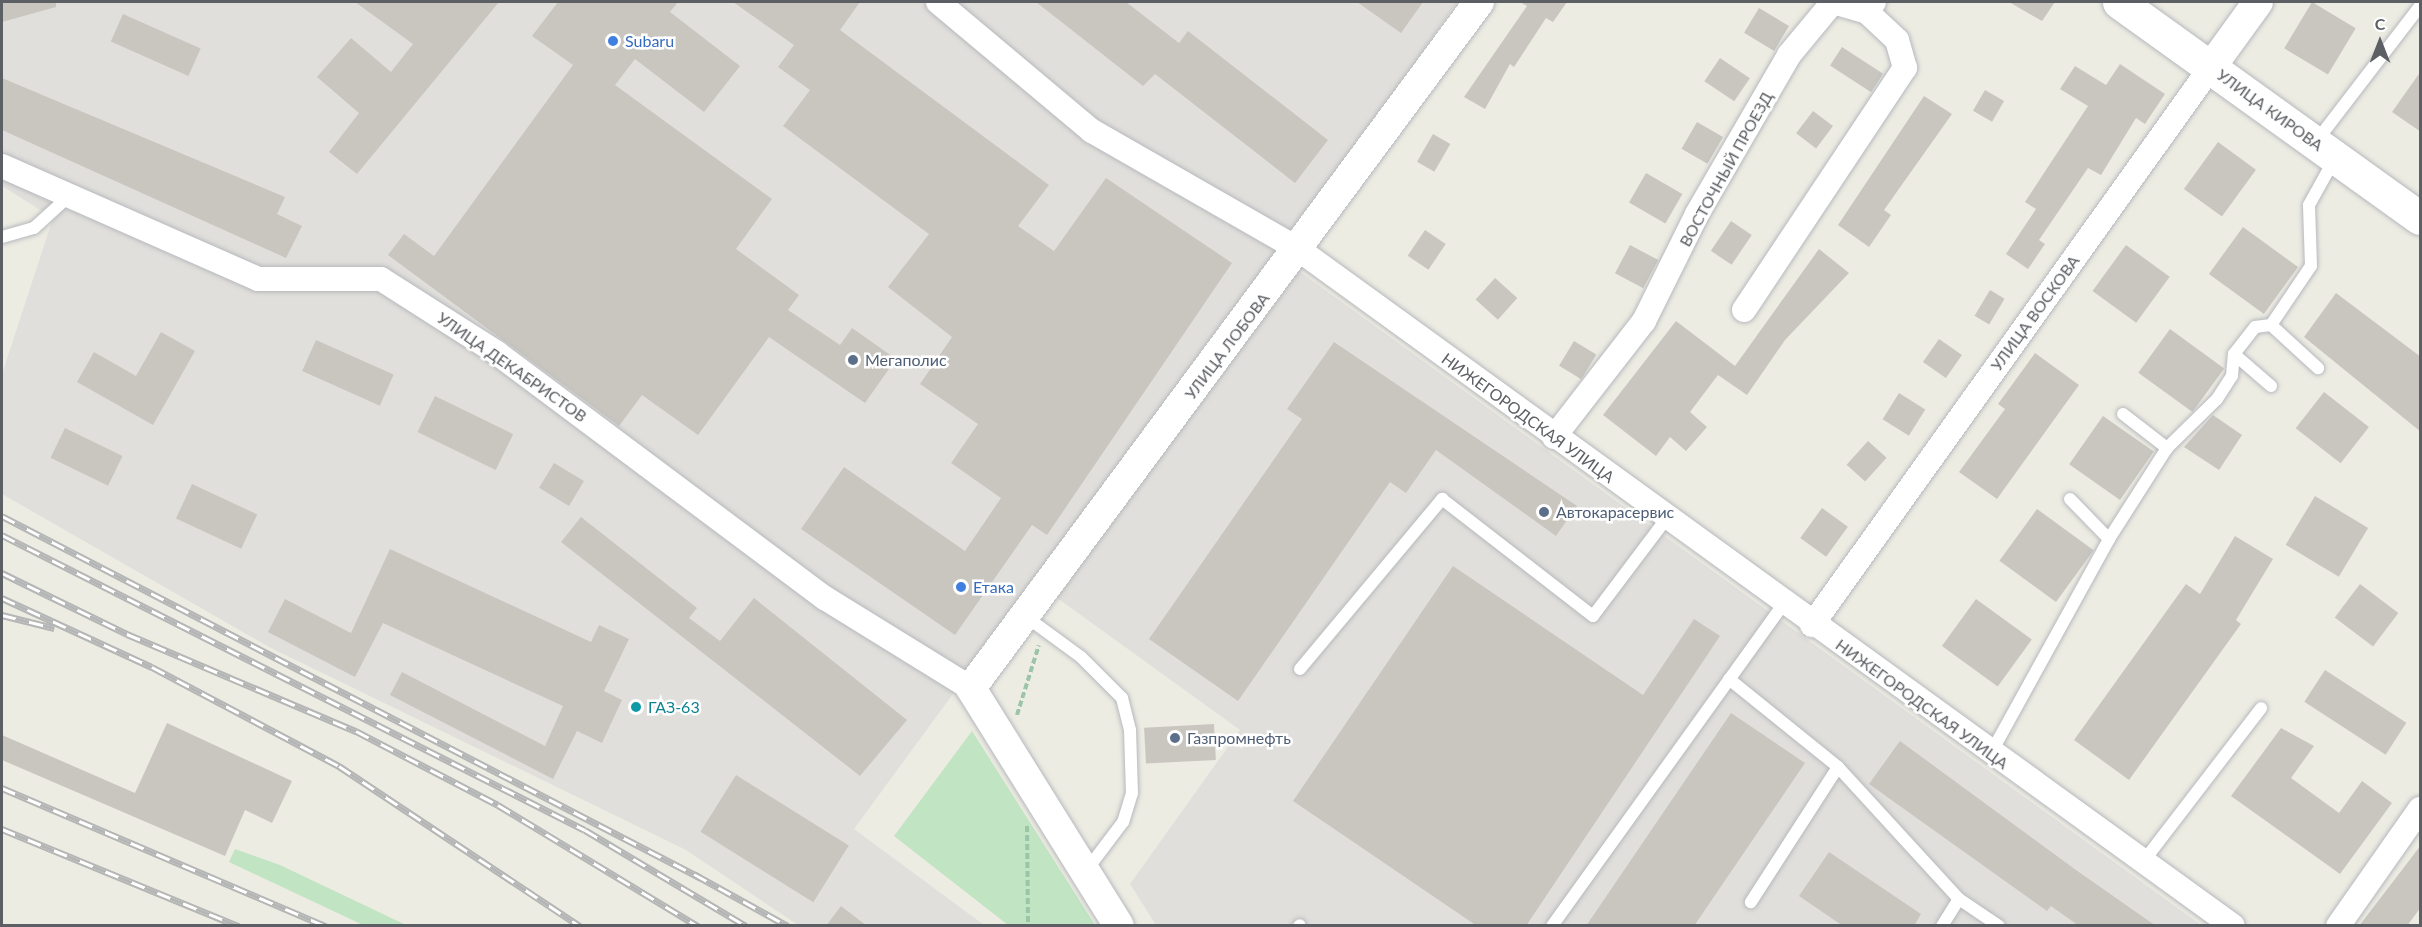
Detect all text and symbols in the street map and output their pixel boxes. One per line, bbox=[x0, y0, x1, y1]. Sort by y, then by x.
north arrow bbox=[2350, 12, 2410, 72]
text: С bbox=[2375, 14, 2385, 33]
place label: Subaru bbox=[625, 31, 674, 51]
marker: Subaru bbox=[606, 34, 620, 48]
street label: УЛИЦА КИРОВА bbox=[2213, 65, 2327, 155]
street label: ВОСТОЧНЫЙ ПРОЕЗД bbox=[1675, 88, 1777, 250]
street label: УЛИЦА ВОСКОВА bbox=[1987, 251, 2083, 375]
street label: УЛИЦА ЛОБОВА bbox=[1181, 289, 1273, 403]
street label: УЛИЦА ДЕКАБРИСТОВ bbox=[434, 308, 590, 426]
street label: НИЖЕГОРОДСКАЯ УЛИЦА bbox=[1438, 349, 1618, 487]
place label: Мегаполис bbox=[865, 350, 947, 370]
marker: Мегаполис bbox=[846, 353, 860, 367]
place label: Автокарасервис bbox=[1556, 502, 1674, 522]
marker: Автокарасервис bbox=[1537, 505, 1551, 519]
place label: Етака bbox=[973, 577, 1014, 597]
marker: Етака bbox=[954, 580, 968, 594]
street label: НИЖЕГОРОДСКАЯ УЛИЦА bbox=[1832, 635, 2012, 773]
place label: ГАЗ-63 bbox=[648, 697, 700, 717]
marker: ГАЗ-63 bbox=[629, 700, 643, 714]
place label: Газпромнефть bbox=[1187, 728, 1291, 748]
marker: Газпромнефть bbox=[1168, 731, 1182, 745]

